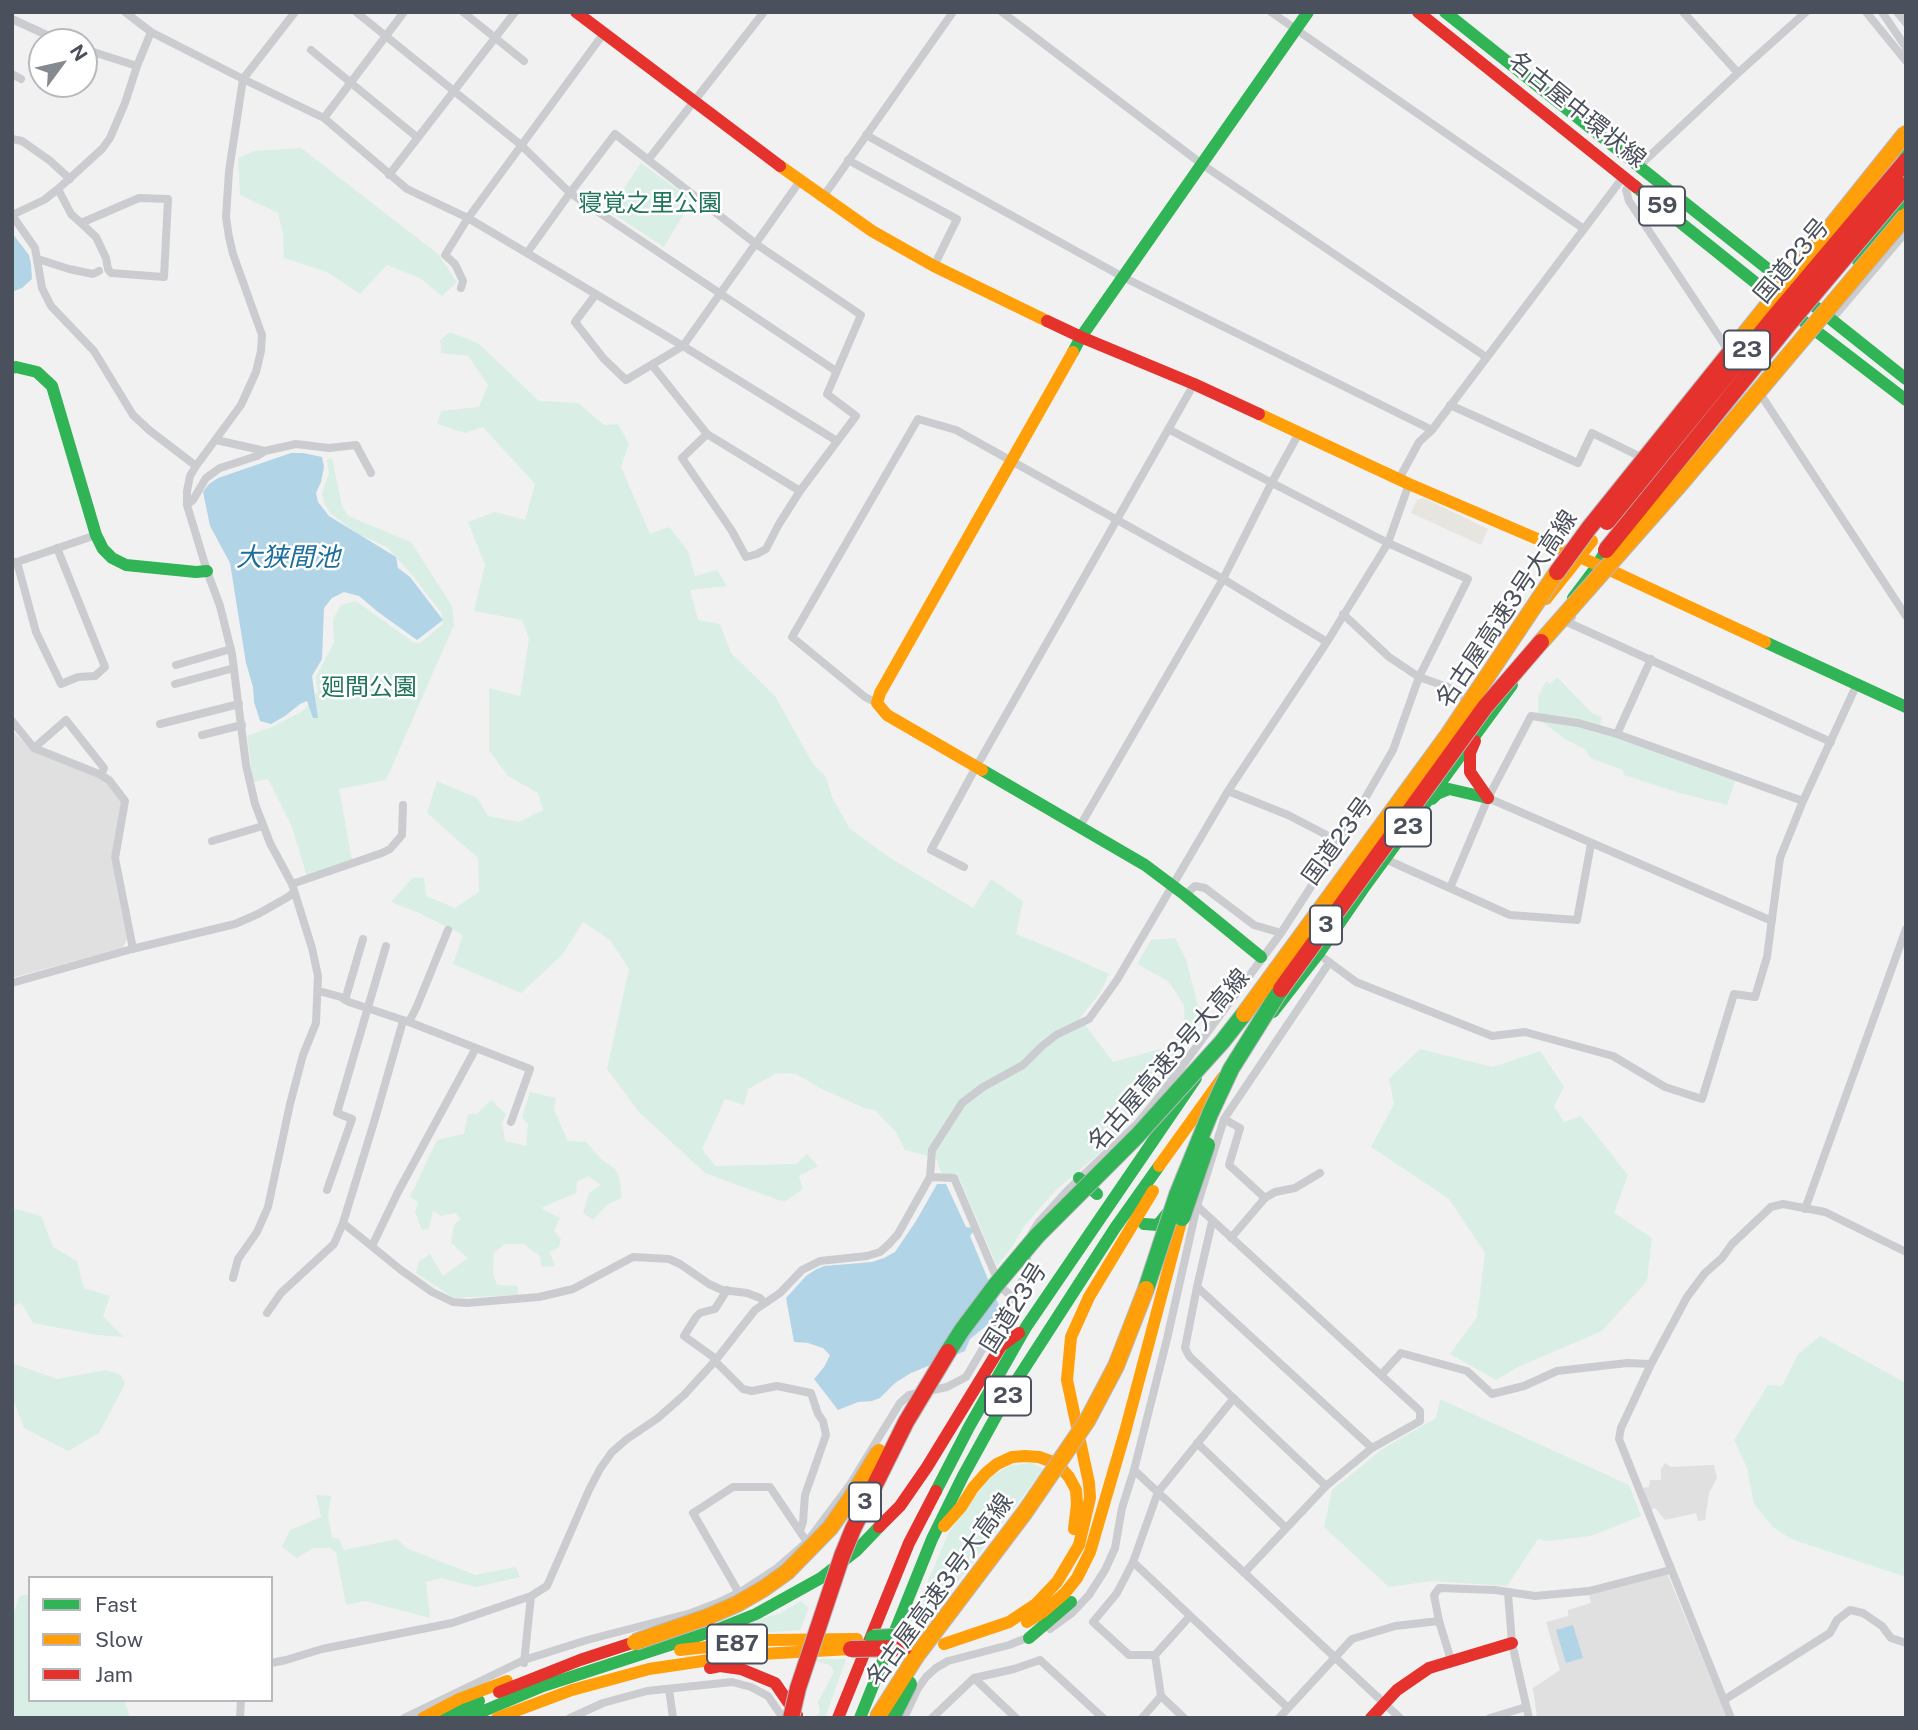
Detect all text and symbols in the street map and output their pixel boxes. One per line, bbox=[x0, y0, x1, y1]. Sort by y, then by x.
north arrow bbox=[28, 28, 98, 98]
text: N bbox=[66, 40, 92, 65]
street label: 名古屋中環状線 bbox=[1503, 46, 1651, 174]
road number: 59 bbox=[1639, 186, 1685, 226]
park label: 寝覚之里公園 bbox=[578, 190, 722, 218]
street label: 国道23号 bbox=[1748, 213, 1836, 309]
road number: 23 bbox=[1724, 330, 1770, 370]
street label: 名古屋高速3号大高線 bbox=[1430, 505, 1584, 713]
water label: 大狭間池 bbox=[236, 542, 340, 574]
park label: 廻間公園 bbox=[321, 674, 417, 702]
street label: 国道23号 bbox=[1297, 792, 1379, 890]
road number: 23 bbox=[1385, 807, 1431, 846]
road number: 3 bbox=[1310, 906, 1342, 944]
street label: 名古屋高速3号大高線 bbox=[1082, 963, 1256, 1157]
street label: 国道23号 bbox=[975, 1257, 1053, 1359]
road number: 23 bbox=[985, 1376, 1031, 1415]
road number: 3 bbox=[849, 1483, 881, 1522]
street label: 名古屋高速3号大高線 bbox=[860, 1488, 1020, 1692]
legend bbox=[28, 1576, 273, 1702]
text: Fast bbox=[95, 1592, 137, 1617]
road number: E87 bbox=[707, 1624, 767, 1664]
text: Slow bbox=[95, 1627, 143, 1652]
text: Jam bbox=[95, 1662, 133, 1687]

